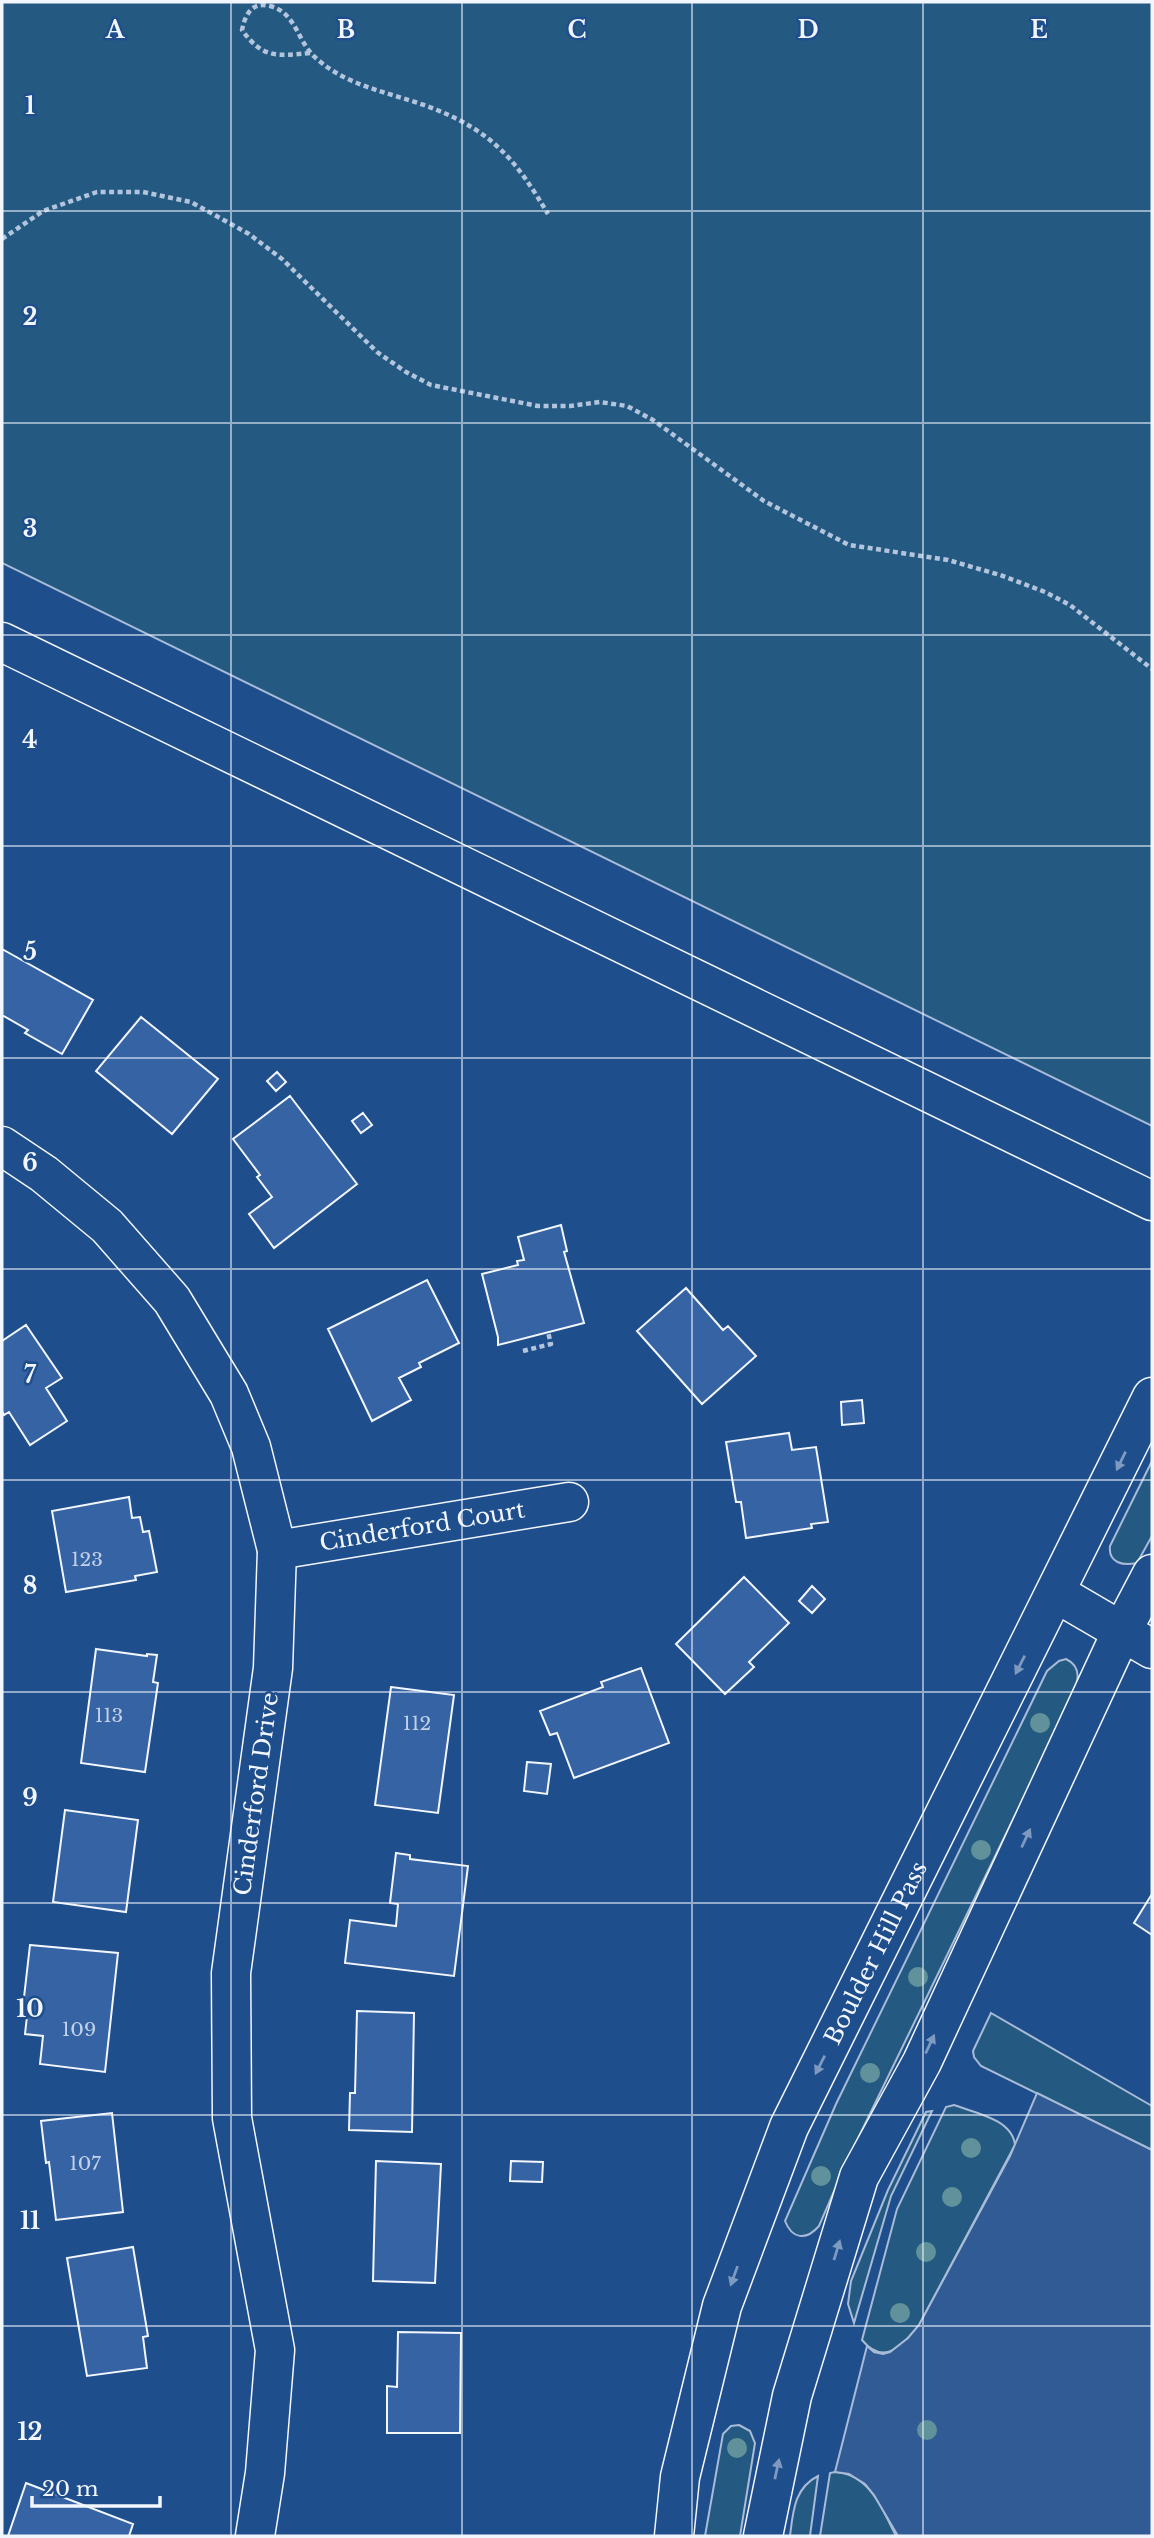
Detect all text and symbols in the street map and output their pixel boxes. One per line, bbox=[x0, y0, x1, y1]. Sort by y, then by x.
text: A bbox=[105, 16, 126, 44]
text: B bbox=[337, 16, 355, 44]
text: C bbox=[568, 16, 586, 44]
text: D bbox=[797, 16, 819, 44]
text: E bbox=[1030, 16, 1048, 44]
text: 1 bbox=[25, 92, 35, 120]
text: 2 bbox=[23, 303, 37, 331]
text: 3 bbox=[23, 515, 37, 543]
text: 4 bbox=[22, 726, 38, 754]
text: 5 bbox=[23, 938, 37, 966]
text: 6 bbox=[22, 1149, 38, 1177]
text: 7 bbox=[24, 1361, 37, 1389]
one-way arrow bbox=[1115, 1451, 1127, 1471]
street label: Cinderford Court bbox=[317, 1495, 527, 1557]
house number: 123 bbox=[71, 1548, 103, 1571]
text: 8 bbox=[23, 1572, 37, 1600]
one-way arrow bbox=[1014, 1654, 1026, 1675]
street label: Cinderford Drive bbox=[228, 1691, 284, 1897]
house number: 113 bbox=[95, 1704, 123, 1727]
house number: 112 bbox=[403, 1712, 431, 1735]
text: 9 bbox=[22, 1784, 38, 1812]
one-way arrow bbox=[1020, 1828, 1032, 1848]
street label: Boulder Hill Pass bbox=[818, 1857, 933, 2049]
text: 10 bbox=[16, 1995, 44, 2023]
house number: 109 bbox=[62, 2018, 96, 2041]
one-way arrow bbox=[924, 2034, 936, 2054]
one-way arrow bbox=[814, 2055, 825, 2075]
house number: 107 bbox=[69, 2152, 101, 2175]
text: 11 bbox=[20, 2207, 40, 2235]
one-way arrow bbox=[832, 2240, 842, 2261]
one-way arrow bbox=[728, 2265, 739, 2286]
text: 12 bbox=[17, 2418, 43, 2446]
one-way arrow bbox=[771, 2458, 782, 2480]
scale bar bbox=[32, 2464, 159, 2508]
text: 20 m bbox=[42, 2476, 99, 2502]

